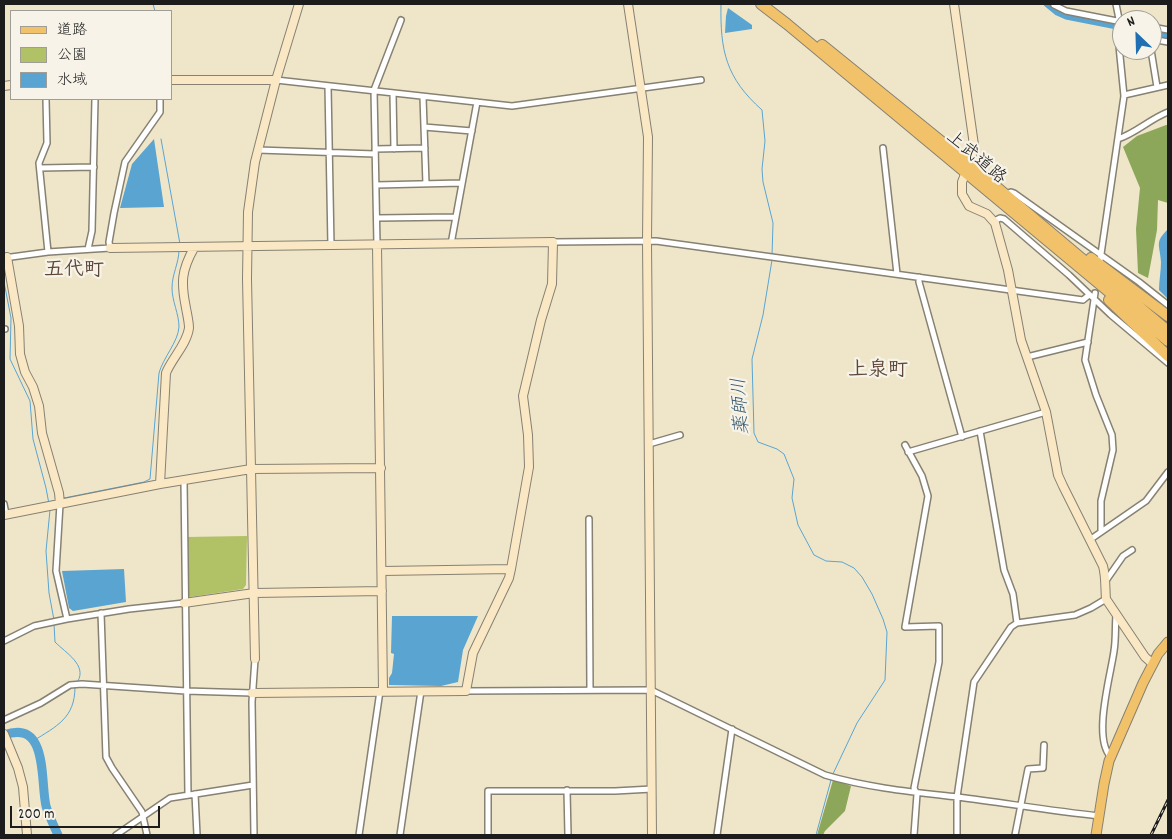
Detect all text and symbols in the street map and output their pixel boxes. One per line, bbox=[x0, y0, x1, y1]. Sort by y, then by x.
legend bbox=[10, 10, 172, 100]
north arrow bbox=[1112, 10, 1162, 60]
text: N bbox=[1124, 12, 1139, 33]
text: 道路 bbox=[57, 20, 87, 42]
text: 公園 bbox=[57, 45, 87, 67]
text: 水域 bbox=[57, 70, 87, 92]
street label: 上武道路 bbox=[940, 128, 1010, 190]
district label: 五代町 bbox=[44, 260, 104, 284]
district label: 上泉町 bbox=[848, 360, 908, 384]
water label: 薬師川 bbox=[730, 377, 756, 435]
scale bar bbox=[12, 796, 162, 828]
text: 200 m bbox=[18, 804, 55, 826]

